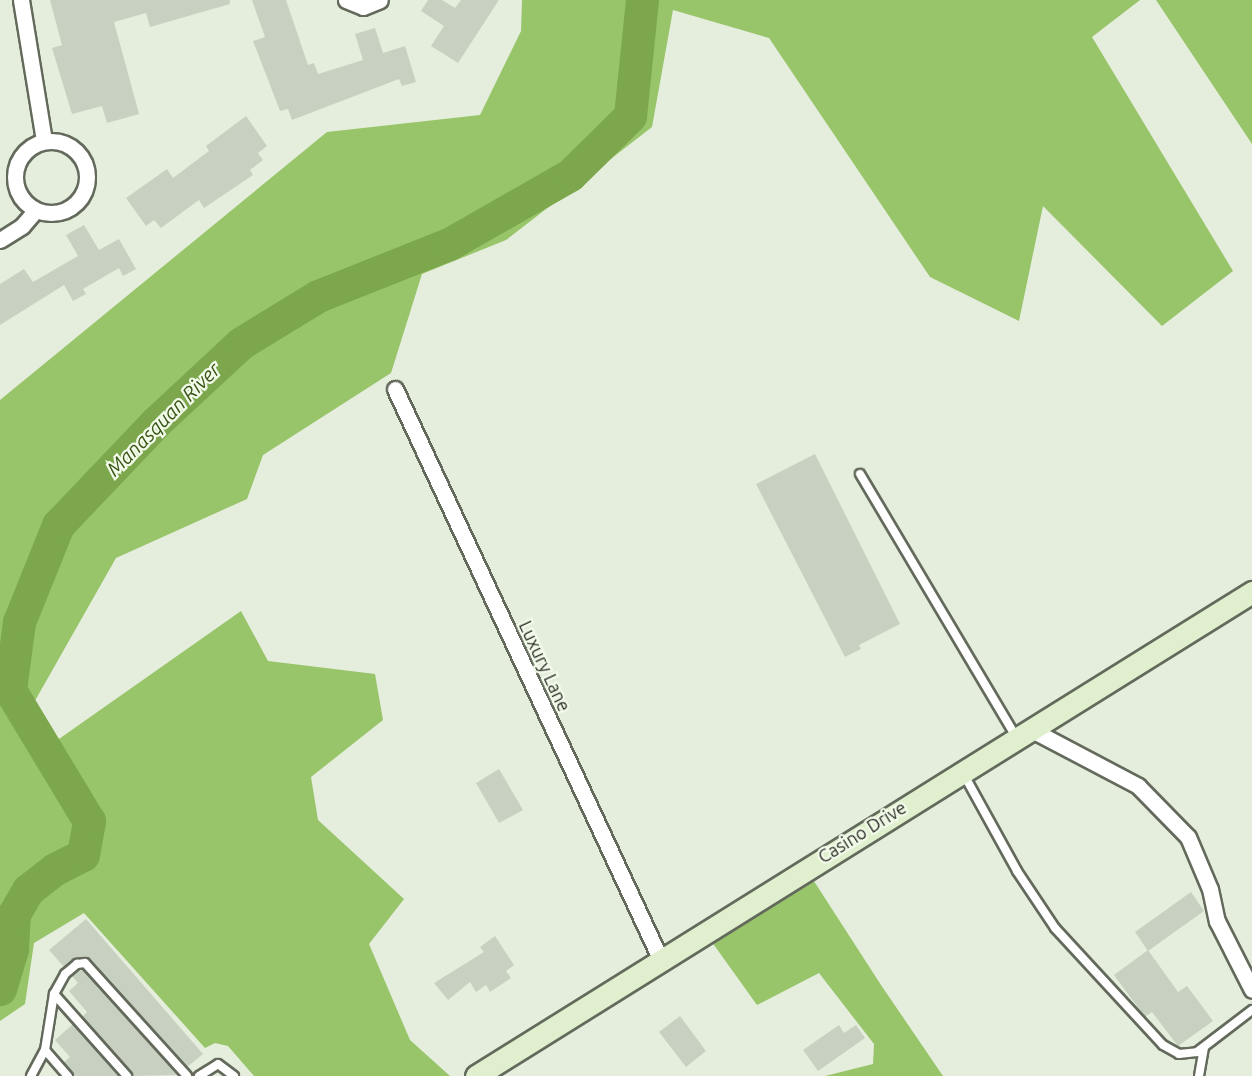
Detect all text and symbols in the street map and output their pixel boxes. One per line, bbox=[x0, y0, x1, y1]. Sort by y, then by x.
water label: Manasquan River bbox=[101, 357, 225, 481]
street label: Luxury Lane bbox=[515, 617, 575, 715]
street label: Casino Drive bbox=[814, 796, 910, 868]

